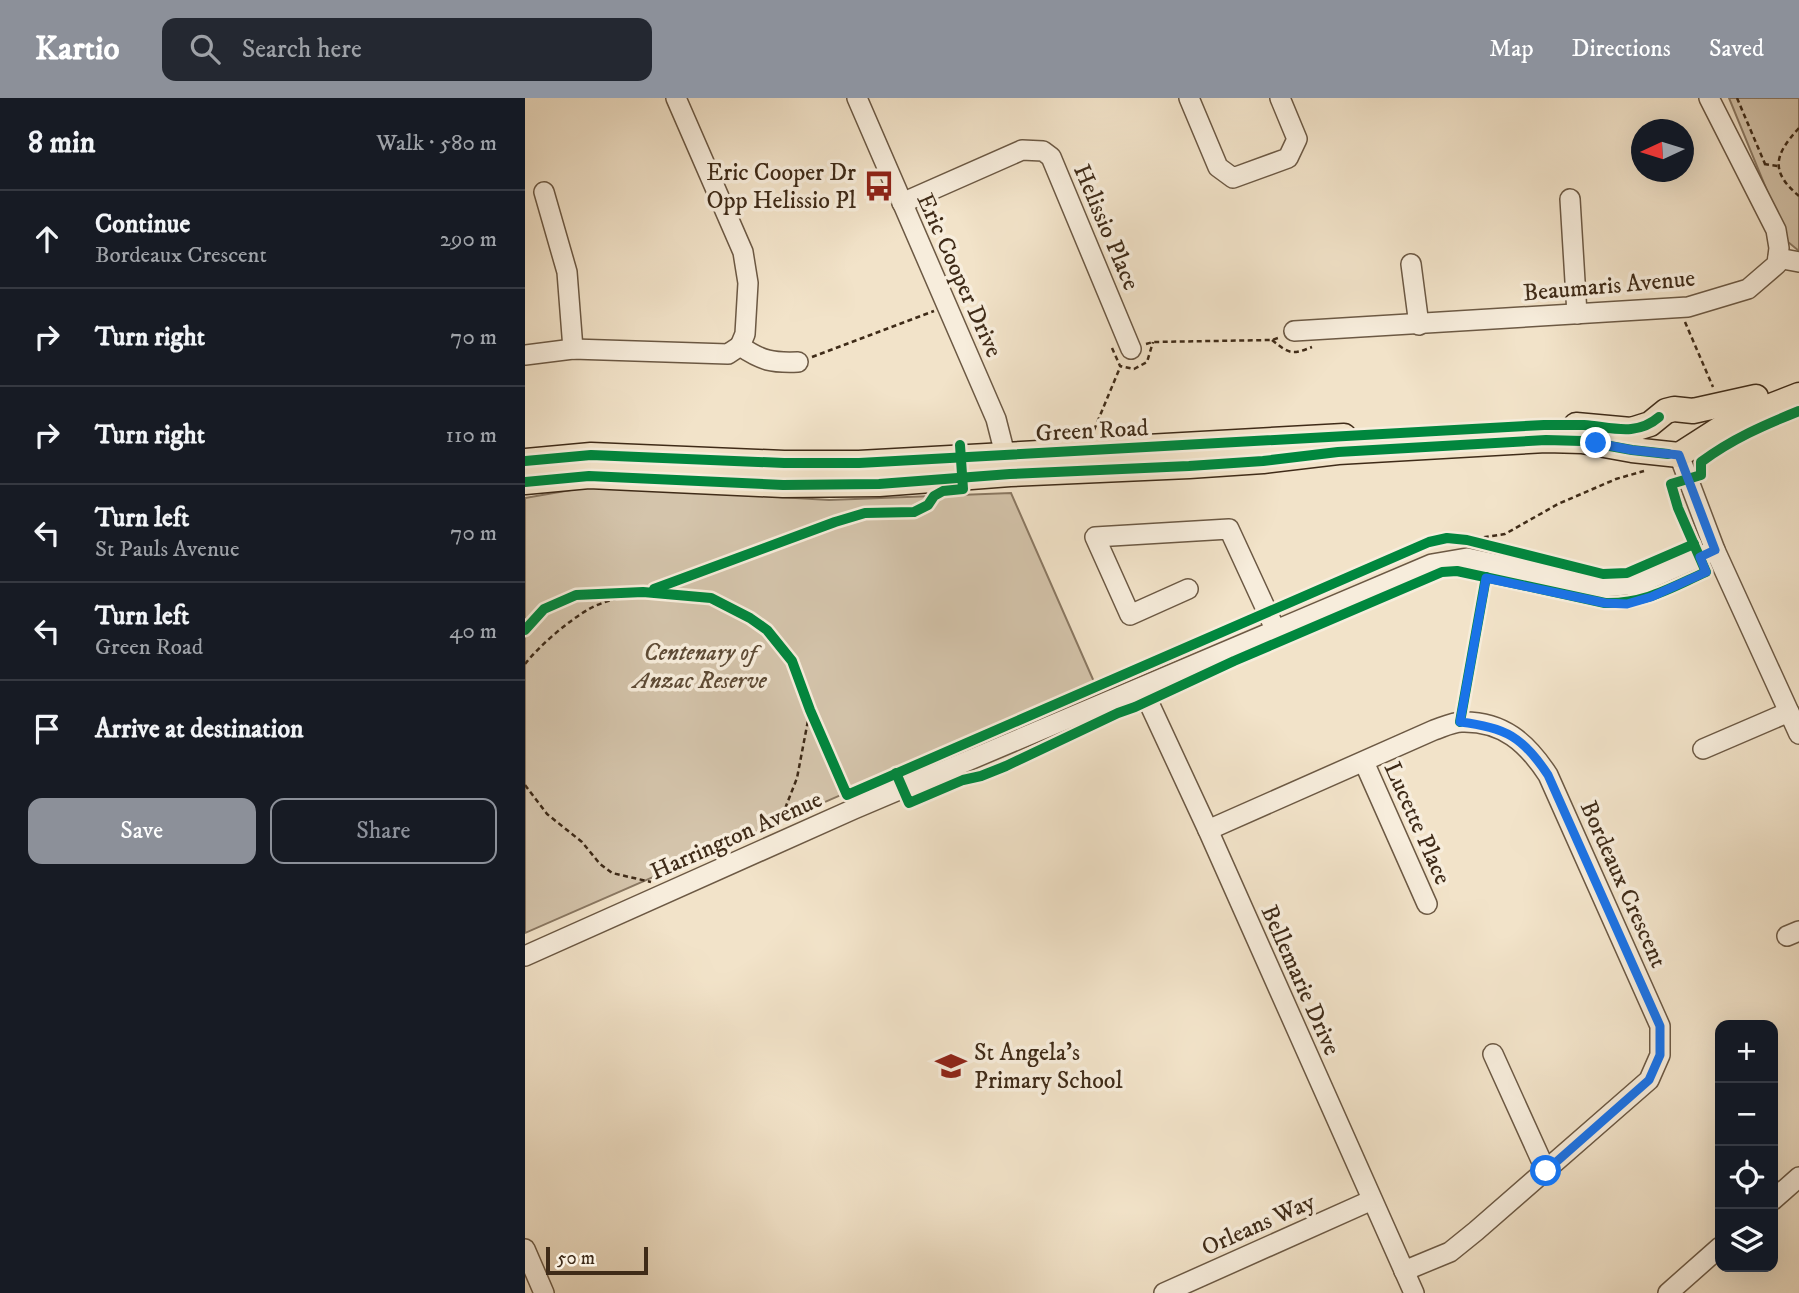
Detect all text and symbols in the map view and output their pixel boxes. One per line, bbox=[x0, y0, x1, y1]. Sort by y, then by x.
search box bbox=[162, 18, 652, 81]
text: Kartio bbox=[35, 29, 120, 70]
icon: search bbox=[186, 30, 224, 68]
text: Search here bbox=[242, 33, 362, 66]
text: Map bbox=[1489, 34, 1534, 64]
text: Directions bbox=[1572, 34, 1671, 64]
text: Saved bbox=[1709, 34, 1764, 64]
north arrow bbox=[1631, 119, 1694, 182]
text: 8 min bbox=[28, 125, 95, 162]
text: Walk · 580 m bbox=[376, 129, 497, 158]
place label: Eric Cooper Dr Opp Helissio Pl bbox=[706, 158, 857, 216]
street label: Helissio Place bbox=[1066, 160, 1146, 295]
bus stop icon: Eric Cooper Dr Opp Helissio Pl bbox=[862, 169, 896, 203]
street label: Eric Cooper Drive bbox=[910, 189, 1009, 362]
text: Continue bbox=[95, 208, 190, 241]
icon: ahead bbox=[28, 220, 66, 258]
text: 290 m bbox=[440, 225, 497, 254]
text: Bordeaux Crescent bbox=[95, 241, 267, 270]
street label: Beaumaris Avenue bbox=[1522, 264, 1696, 308]
icon: right bbox=[28, 318, 66, 356]
text: Turn right bbox=[95, 321, 205, 354]
text: 70 m bbox=[450, 323, 497, 352]
street label: Green Road bbox=[1035, 413, 1149, 449]
icon: right bbox=[28, 416, 66, 454]
text: Turn right bbox=[95, 419, 205, 452]
text: 110 m bbox=[446, 421, 497, 450]
route end bbox=[1580, 427, 1611, 458]
text: Turn left bbox=[95, 502, 189, 535]
icon: left bbox=[28, 514, 66, 552]
text: 70 m bbox=[450, 519, 497, 548]
text: St Pauls Avenue bbox=[95, 535, 239, 564]
text: Turn left bbox=[95, 600, 189, 633]
icon: left bbox=[28, 612, 66, 650]
text: 40 m bbox=[449, 617, 497, 646]
text: Green Road bbox=[95, 633, 203, 662]
park label: Centenary of Anzac Reserve bbox=[630, 638, 768, 696]
icon: arrive bbox=[28, 710, 66, 748]
text: Arrive at destination bbox=[95, 713, 304, 746]
street label: Lucette Place bbox=[1377, 757, 1457, 889]
street label: Harrington Avenue bbox=[646, 785, 827, 887]
street label: Bordeaux Crescent bbox=[1573, 796, 1673, 973]
button: Save bbox=[28, 798, 256, 864]
button: Share bbox=[270, 798, 497, 864]
street label: Bellemarie Drive bbox=[1254, 901, 1347, 1060]
map controls bbox=[1715, 1020, 1778, 1272]
button: + bbox=[1715, 1020, 1778, 1083]
place label: St Angela's Primary School bbox=[974, 1038, 1123, 1096]
school or university icon: St Angela's Primary School bbox=[934, 1049, 968, 1083]
button: − bbox=[1715, 1083, 1778, 1146]
button: locate bbox=[1715, 1146, 1778, 1209]
route start bbox=[1530, 1155, 1561, 1186]
street label: Orleans Way bbox=[1197, 1186, 1320, 1263]
button: layers bbox=[1715, 1209, 1778, 1272]
scale bar bbox=[546, 1244, 647, 1276]
text: 50 m bbox=[557, 1247, 595, 1270]

